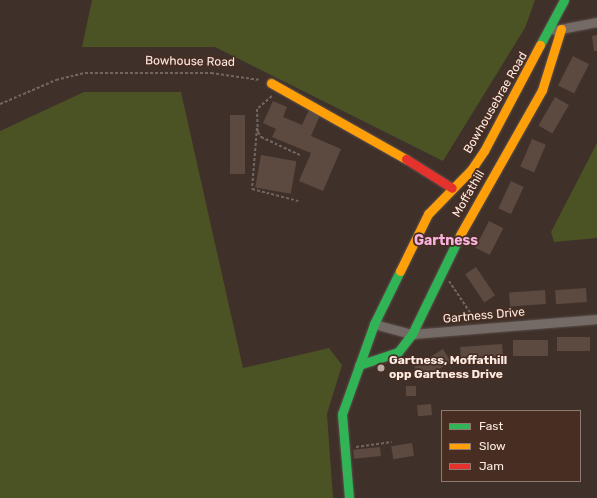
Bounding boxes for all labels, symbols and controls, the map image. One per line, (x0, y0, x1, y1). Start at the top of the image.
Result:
street label: Bowhousebrae Road (461, 50, 531, 156)
street label: Bowhouse Road (145, 54, 235, 70)
street label: Moffathill (450, 168, 488, 220)
district label: Gartness (414, 233, 478, 249)
street label: Gartness Drive (442, 305, 526, 327)
place label: Gartness, Moffathill opp Gartness Drive (389, 354, 507, 382)
marker: Gartness, Moffathill opp Gartness Drive (376, 363, 386, 373)
legend (441, 410, 581, 482)
text: Fast (479, 419, 503, 433)
text: Slow (479, 439, 506, 453)
text: Jam (479, 459, 504, 473)

